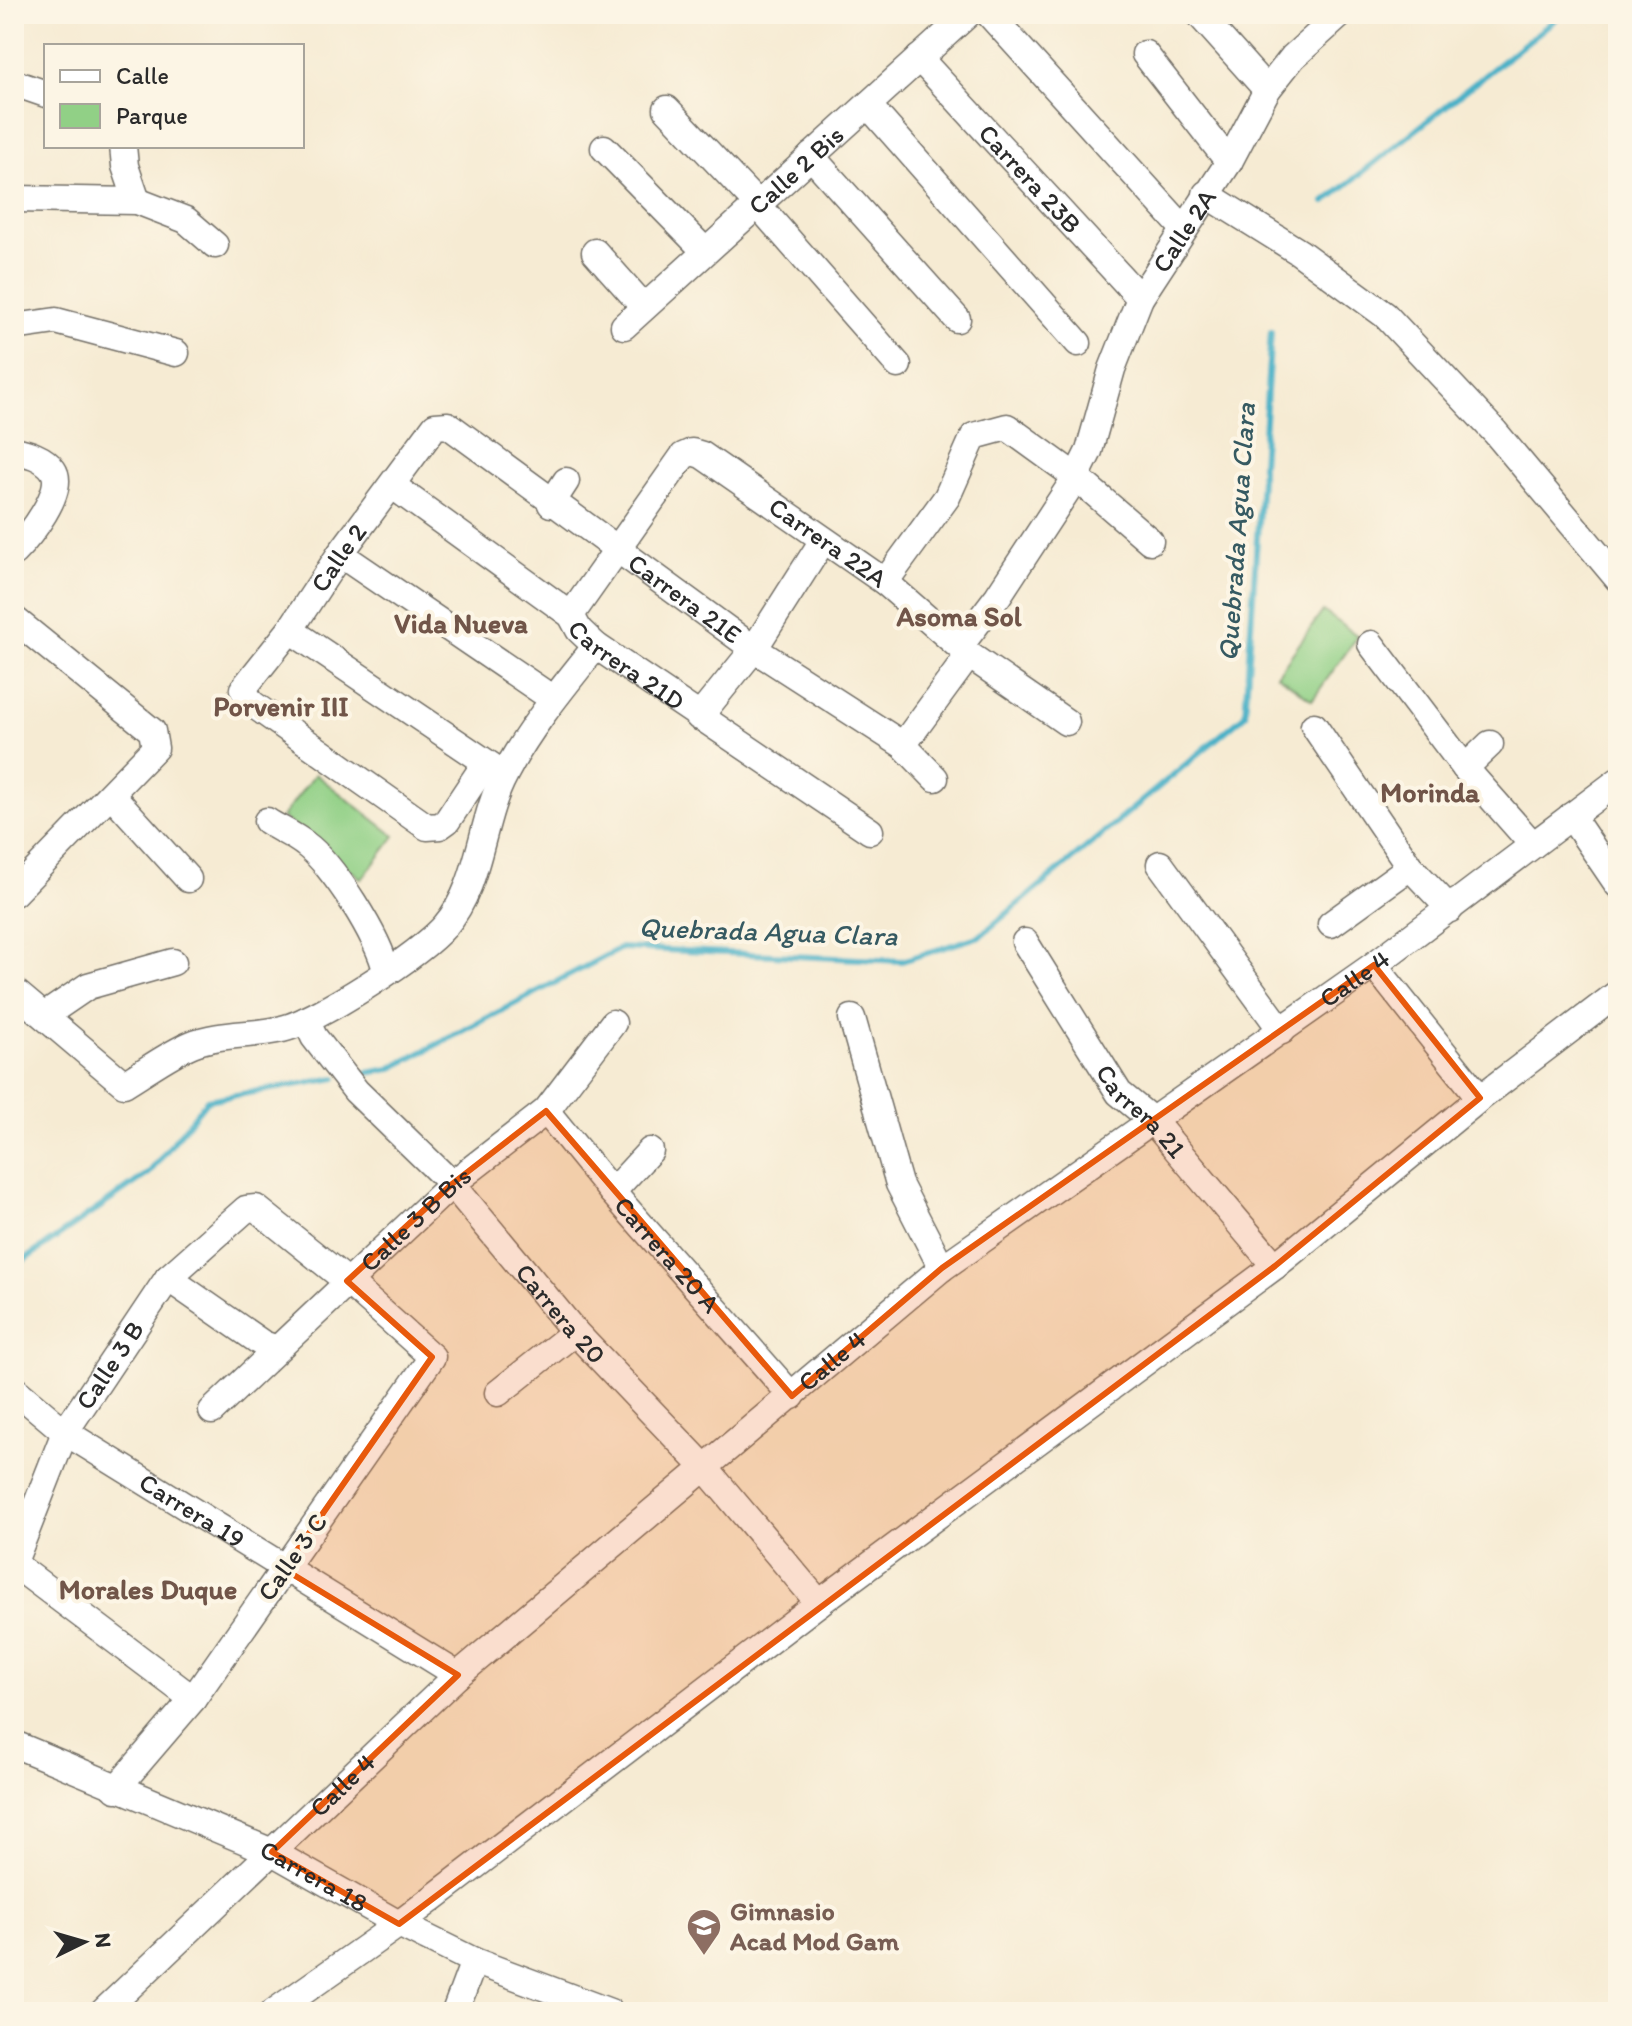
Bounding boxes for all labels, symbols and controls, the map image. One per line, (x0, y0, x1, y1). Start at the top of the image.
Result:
legend (44, 44, 304, 148)
text: Calle (116, 61, 169, 90)
text: Parque (116, 101, 188, 130)
street label: Carrera 23B (972, 117, 1088, 240)
street label: Calle 2 Bis (741, 119, 850, 222)
street label: Calle 2A (1145, 183, 1223, 279)
water label: Quebrada Agua Clara (1210, 401, 1262, 662)
street label: Carrera 22A (763, 490, 893, 595)
street label: Calle 2 (303, 517, 374, 598)
street label: Carrera 21E (622, 546, 748, 650)
district label: Asoma Sol (895, 599, 1022, 633)
district label: Vida Nueva (394, 606, 528, 640)
street label: Carrera 21D (561, 615, 691, 717)
district label: Porvenir III (213, 689, 349, 723)
district label: Morinda (1380, 775, 1480, 809)
water label: Quebrada Agua Clara (638, 909, 899, 953)
street label: Calle 4 (1313, 942, 1397, 1014)
street label: Carrera 21 (1089, 1058, 1193, 1164)
street label: Calle 3 B Bis (353, 1159, 478, 1279)
street label: Carrera 20 A (607, 1190, 727, 1320)
street label: Carrera 20 (509, 1257, 613, 1370)
street label: Calle 3 B (69, 1315, 151, 1416)
street label: Calle 4 (791, 1323, 873, 1398)
street label: Carrera 19 (133, 1466, 251, 1555)
street label: Calle 3 C (250, 1507, 334, 1607)
district label: Morales Duque (59, 1572, 237, 1606)
street label: Calle 4 (303, 1746, 382, 1824)
street label: Carrera 18 (256, 1833, 374, 1919)
place label: Gimnasio Acad Mod Gam (729, 1895, 899, 1957)
north arrow (44, 1902, 124, 1982)
school or university icon: Gimnasio Acad Mod Gam (685, 1907, 723, 1957)
text: N (89, 1932, 118, 1949)

